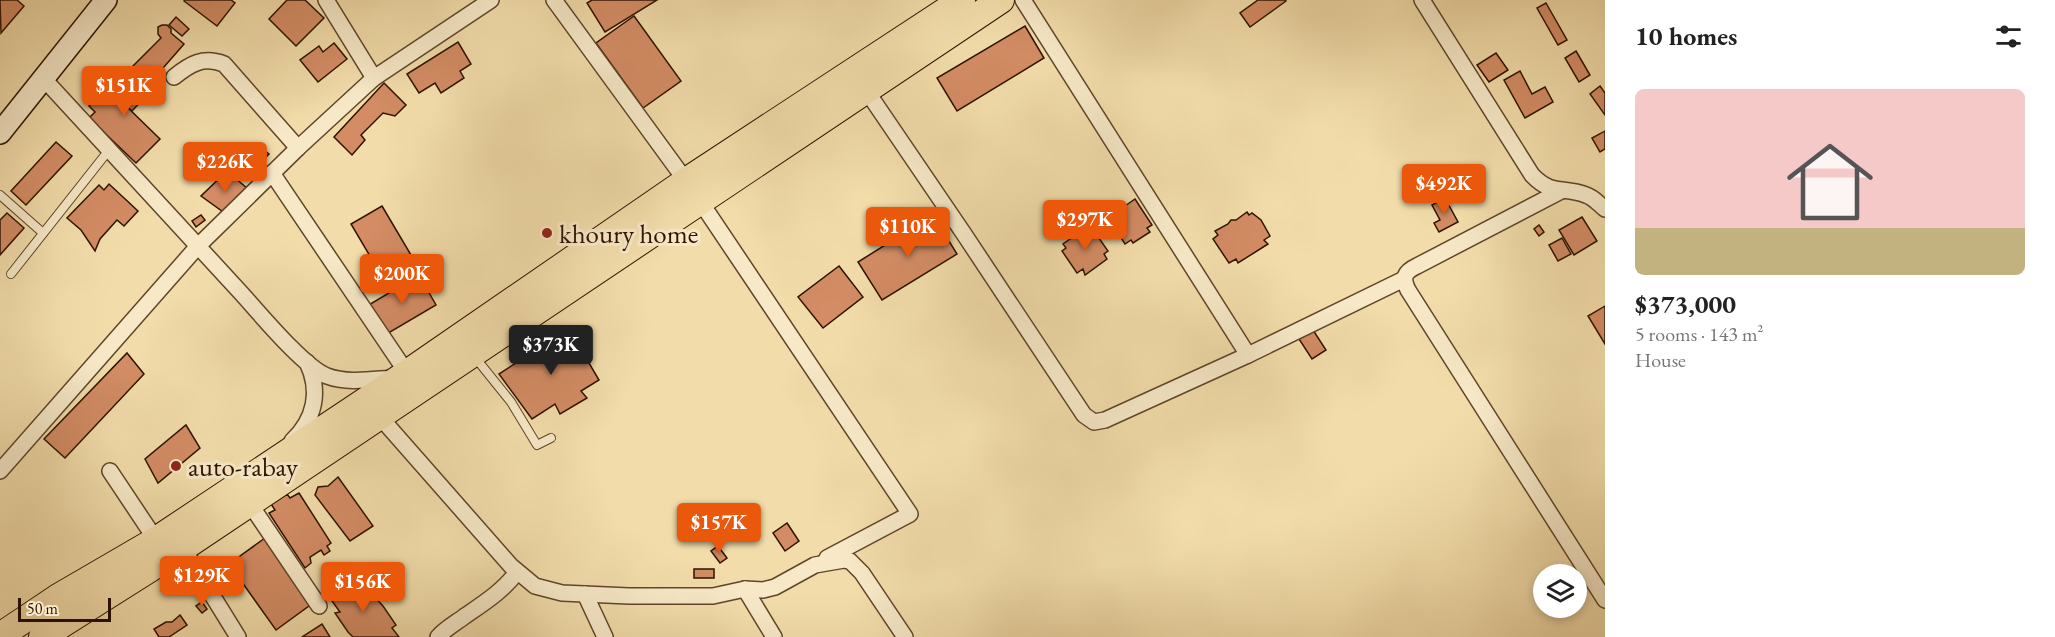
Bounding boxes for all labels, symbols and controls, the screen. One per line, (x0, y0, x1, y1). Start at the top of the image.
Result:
text: 10 homes (1635, 19, 1737, 53)
icon: filters (1992, 20, 2025, 53)
pin: $151K (82, 66, 166, 117)
text: $151K (96, 72, 152, 98)
icon: home (1776, 128, 1884, 236)
pin: $226K (183, 142, 267, 193)
text: $226K (197, 148, 253, 174)
pin: $492K (1402, 164, 1486, 215)
text: $492K (1416, 170, 1472, 196)
pin: $297K (1043, 200, 1127, 251)
text: $297K (1057, 206, 1113, 232)
pin: $110K (866, 207, 950, 258)
text: $110K (880, 213, 936, 239)
place label: khoury home (559, 216, 698, 251)
marker: khoury home (540, 226, 554, 240)
pin: $200K (360, 254, 444, 305)
text: $200K (374, 260, 430, 286)
text: $373,000 (1635, 287, 1736, 321)
text: 5 rooms · 143 m² (1635, 321, 1763, 347)
pin: $373K (509, 325, 593, 376)
text: $373K (523, 331, 579, 357)
text: House (1635, 347, 1686, 373)
place label: auto-rabay (188, 449, 298, 484)
marker: auto-rabay (169, 459, 183, 473)
pin: $157K (677, 503, 761, 554)
text: $157K (691, 509, 747, 535)
pin: $129K (160, 556, 244, 607)
text: $129K (174, 562, 230, 588)
pin: $156K (321, 562, 405, 613)
map controls (1533, 564, 1587, 618)
button: layers (1533, 564, 1587, 618)
text: $156K (335, 568, 391, 594)
scale bar (18, 595, 111, 622)
text: 50 m (27, 598, 58, 619)

